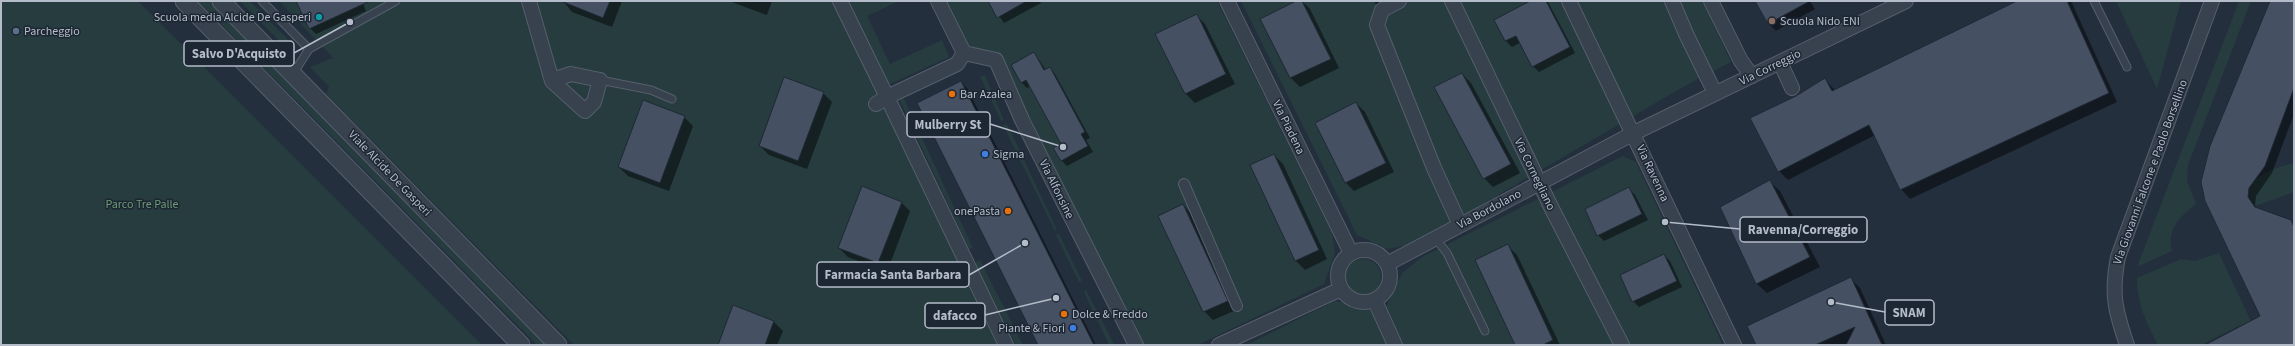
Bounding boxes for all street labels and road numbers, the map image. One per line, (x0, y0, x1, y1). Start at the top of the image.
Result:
street label: Via Correggio (1737, 45, 1804, 90)
street label: Via Giovanni Falcone e Paolo Borsellino (2109, 77, 2192, 267)
street label: Via Piadena (1268, 97, 1309, 157)
street label: Viale Alcide De Gasperi (344, 127, 435, 220)
street label: Via Cornegliano (1510, 135, 1559, 213)
street label: Via Ravenna (1632, 142, 1673, 204)
street label: Via Alfonsine (1035, 157, 1078, 222)
street label: Via Bordolano (1454, 185, 1524, 234)

